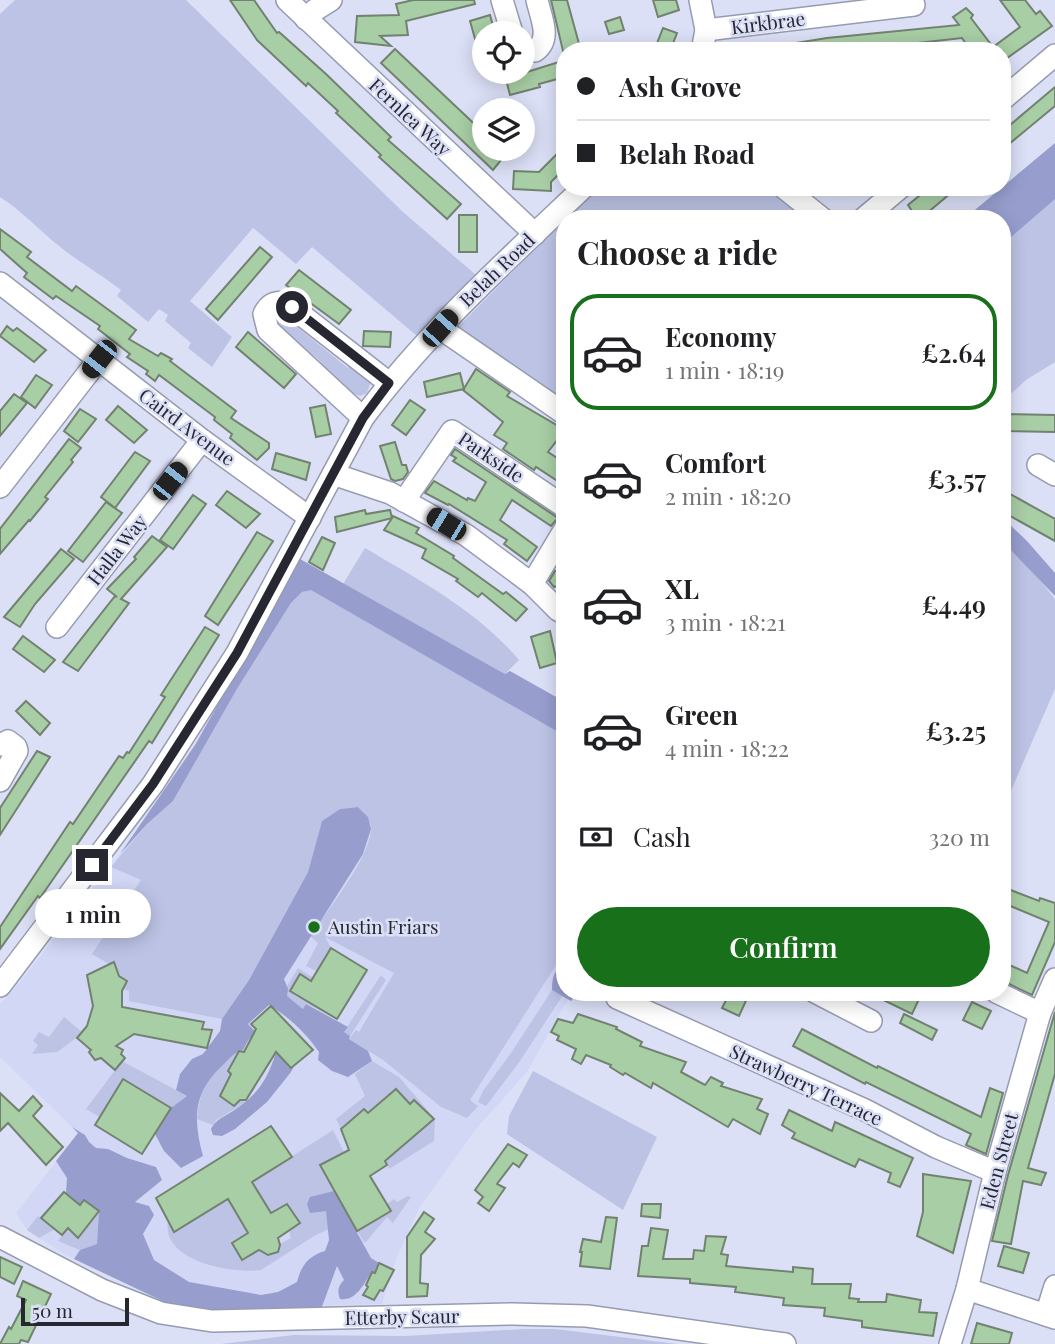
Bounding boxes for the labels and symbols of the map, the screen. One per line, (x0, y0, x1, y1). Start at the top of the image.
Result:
street label: Kirkbrae (729, 5, 806, 39)
street label: Fernlea Way (364, 72, 458, 161)
street label: Belah Road (453, 227, 540, 312)
route start (276, 291, 308, 323)
car (419, 305, 462, 351)
car (78, 336, 121, 382)
street label: Caird Avenue (134, 382, 241, 471)
street label: Parkside (454, 425, 529, 488)
car (149, 458, 192, 504)
car (423, 504, 470, 544)
street label: Halla Way (80, 508, 152, 590)
route end (76, 849, 108, 881)
callout: 1 min (34, 890, 150, 938)
place label: Austin Friars (327, 913, 439, 939)
marker: Austin Friars (306, 919, 322, 935)
street label: Strawberry Terrace (726, 1037, 887, 1131)
street label: Eden Street (973, 1109, 1024, 1212)
scale bar (21, 1295, 130, 1327)
street label: Etterby Scaur (344, 1302, 460, 1330)

